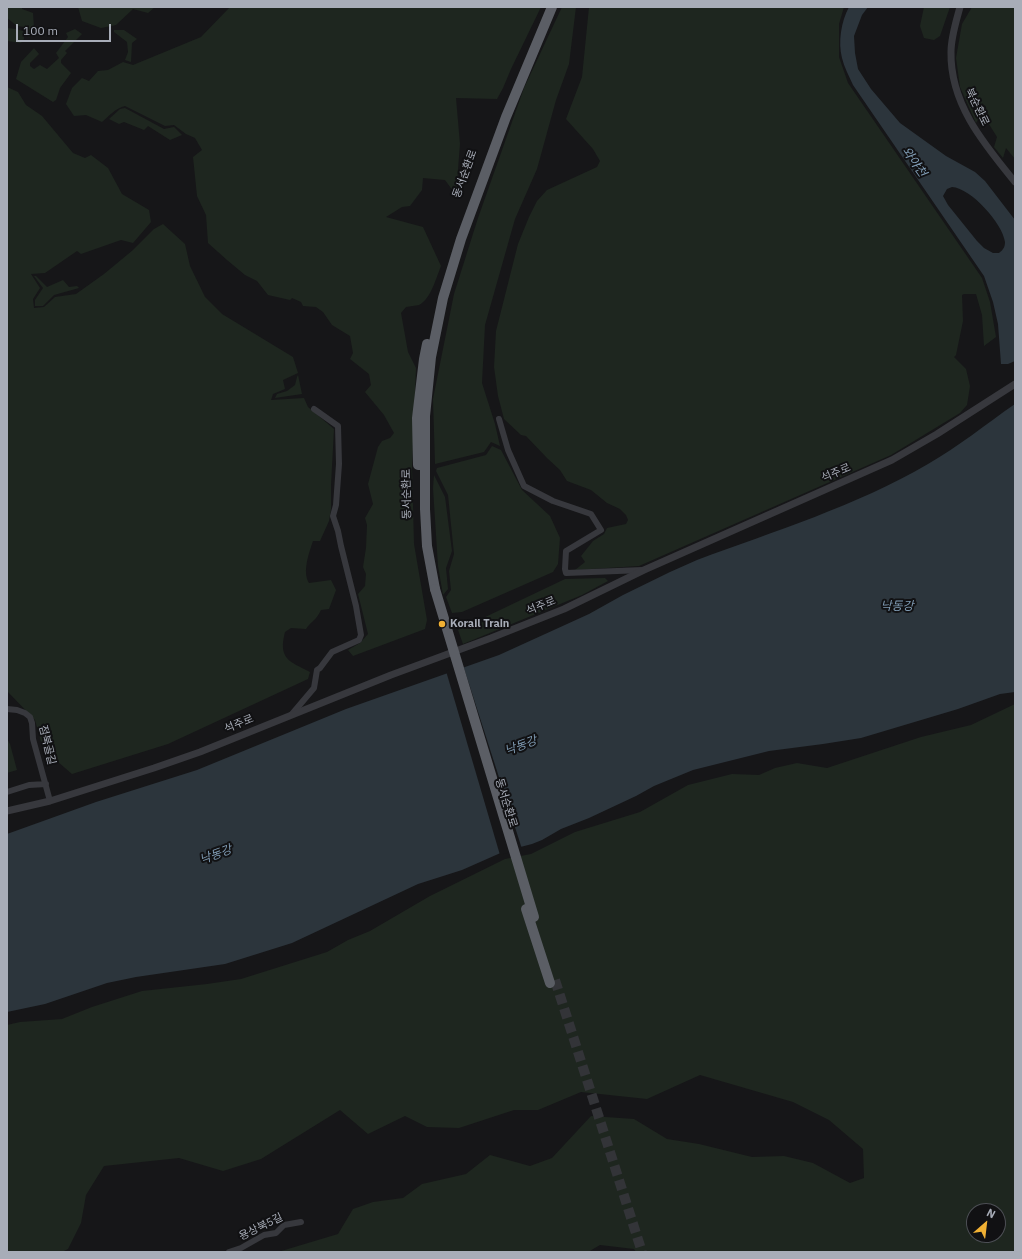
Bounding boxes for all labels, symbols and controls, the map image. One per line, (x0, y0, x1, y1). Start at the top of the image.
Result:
scale bar (18, 16, 113, 42)
text: 100 m (23, 23, 58, 38)
street label: 북순환로 (962, 86, 992, 128)
water label: 와야천 (899, 144, 929, 180)
street label: 동서순환로 (450, 148, 480, 200)
street label: 석주로 (819, 461, 853, 485)
street label: 동서순환로 (400, 469, 414, 519)
street label: 석주로 (524, 594, 558, 618)
water label: 낙동강 (880, 600, 914, 614)
place label: Korail Train (450, 617, 509, 631)
marker: Korail Train (437, 619, 447, 629)
street label: 석주로 (222, 712, 256, 736)
street label: 점북골길 (36, 724, 58, 766)
water label: 낙동강 (503, 734, 539, 758)
street label: 동서순환로 (492, 777, 520, 829)
water label: 낙동강 (198, 843, 234, 867)
north arrow (966, 1203, 1006, 1243)
text: N (984, 1205, 998, 1221)
street label: 용상북5길 (237, 1211, 285, 1243)

